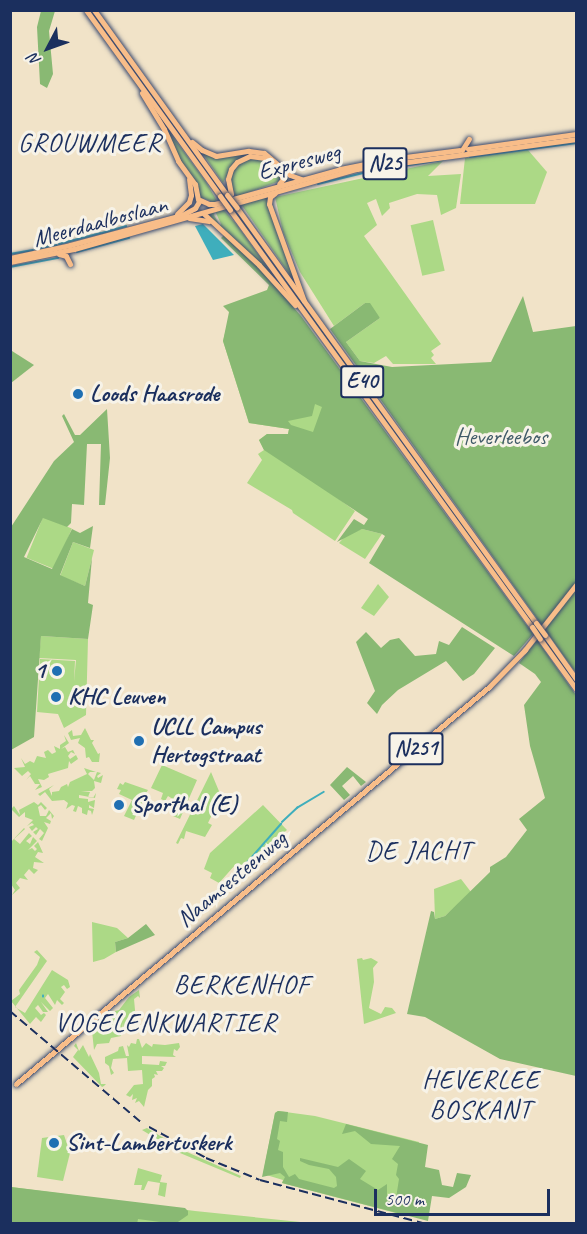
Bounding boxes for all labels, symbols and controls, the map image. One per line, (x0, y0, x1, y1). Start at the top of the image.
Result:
north arrow (18, 18, 78, 78)
text: N (24, 50, 45, 70)
district label: GROUWMEER (20, 127, 160, 159)
street label: Expresweg (255, 137, 343, 187)
road number: N25 (361, 145, 409, 183)
street label: Meerdaalboslaan (30, 190, 170, 254)
road number: E40 (340, 363, 385, 401)
place label: Loods Haasrode (90, 380, 219, 408)
marker: Loods Haasrode (71, 387, 85, 401)
park label: Heverleebos (455, 423, 547, 451)
place label: 1 (34, 657, 45, 685)
marker: 1 (50, 664, 64, 678)
place label: KHC Leuven (68, 683, 166, 711)
marker: KHC Leuven (49, 690, 63, 704)
place label: UCLL Campus Hertogstraat (151, 713, 261, 769)
road number: N251 (388, 730, 444, 768)
marker: UCLL Campus Hertogstraat (132, 734, 146, 748)
place label: Sporthal (E) (131, 791, 237, 819)
marker: Sporthal (E) (112, 798, 126, 812)
street label: Naamsesteenweg (171, 825, 293, 933)
district label: DE JACHT (366, 835, 472, 867)
district label: BERKENHOF (174, 969, 310, 1001)
district label: VOGELENKWARTIER (56, 1007, 276, 1039)
district label: HEVERLEE BOSKANT (423, 1064, 539, 1126)
place label: Sint-Lambertuskerk (66, 1129, 232, 1157)
marker: Sint-Lambertuskerk (47, 1136, 61, 1150)
scale bar (377, 1177, 552, 1215)
text: 500 m (385, 1188, 424, 1210)

